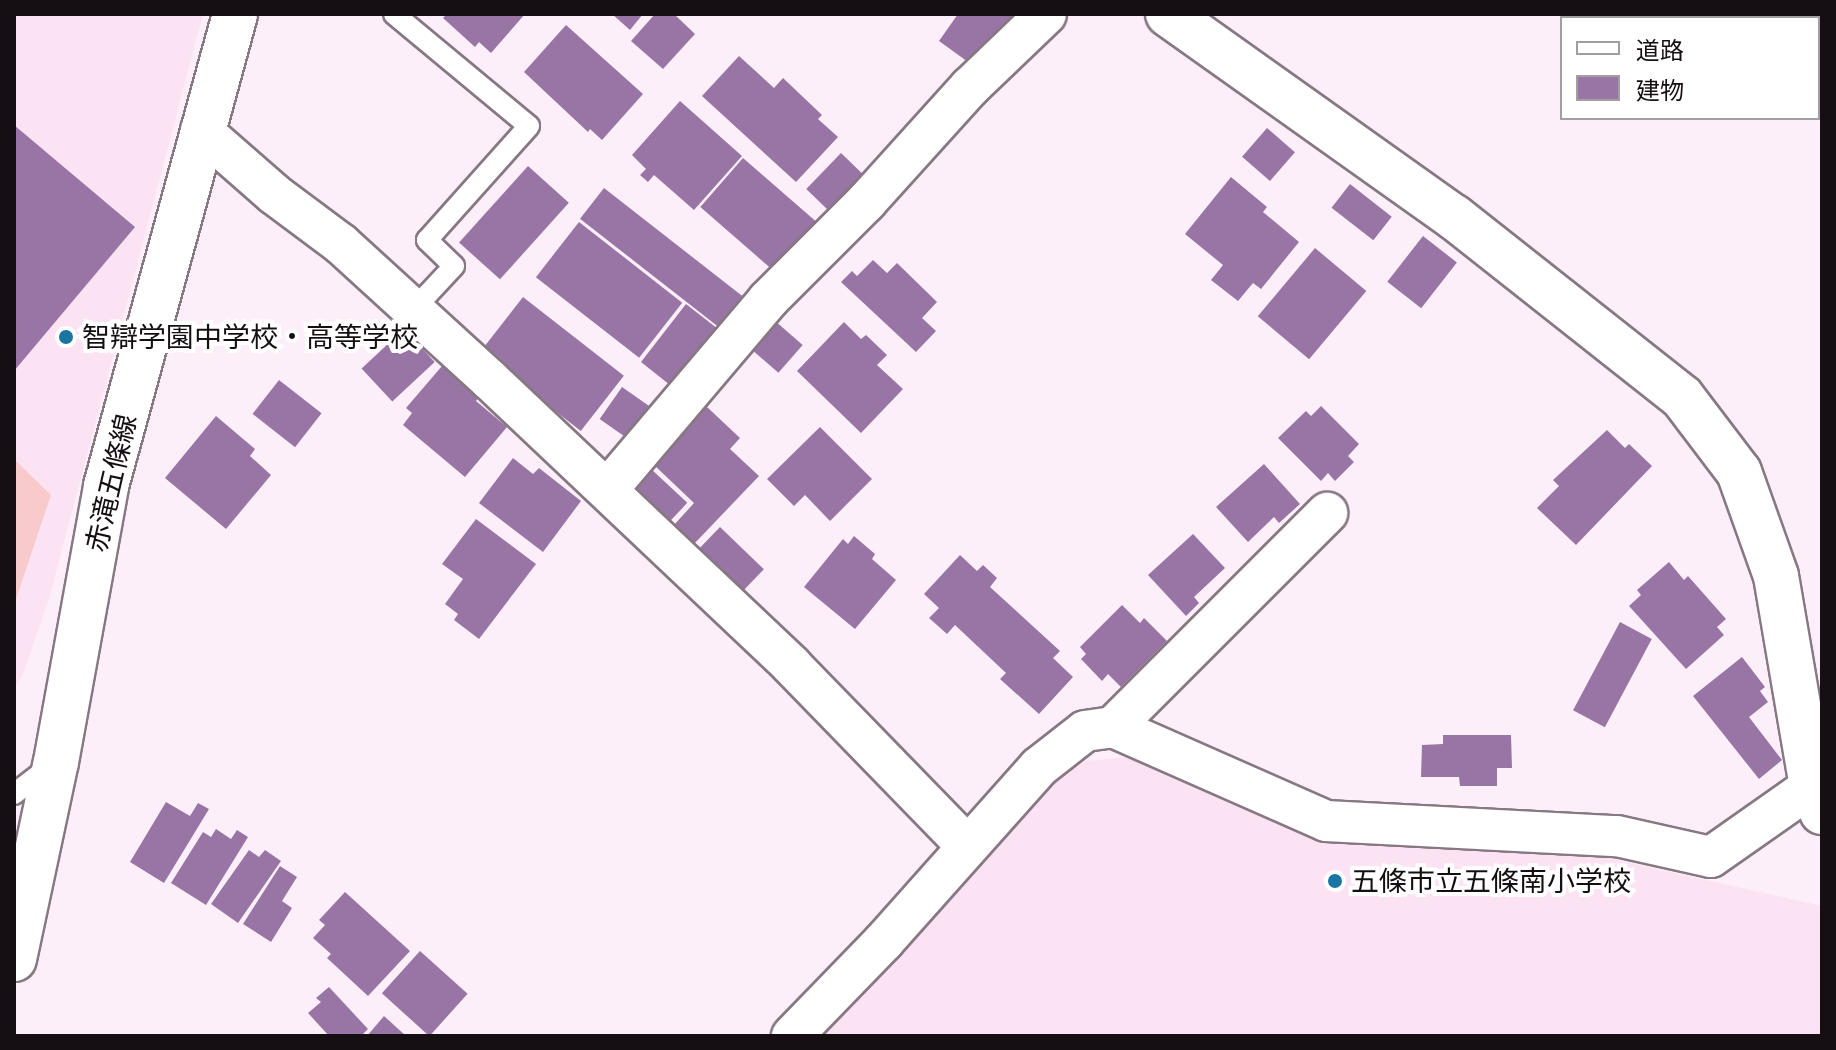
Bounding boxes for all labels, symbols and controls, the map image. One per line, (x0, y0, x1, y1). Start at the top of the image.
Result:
legend (1560, 16, 1820, 120)
text: 道路 (1636, 36, 1684, 65)
text: 建物 (1636, 76, 1684, 105)
place label: 智辯学園中学校・高等学校 (82, 320, 418, 354)
marker: 智辯学園中学校・高等学校 (57, 328, 75, 346)
street label: 赤滝五條線 (79, 411, 143, 555)
place label: 五條市立五條南小学校 (1351, 864, 1631, 898)
marker: 五條市立五條南小学校 (1326, 872, 1344, 890)

